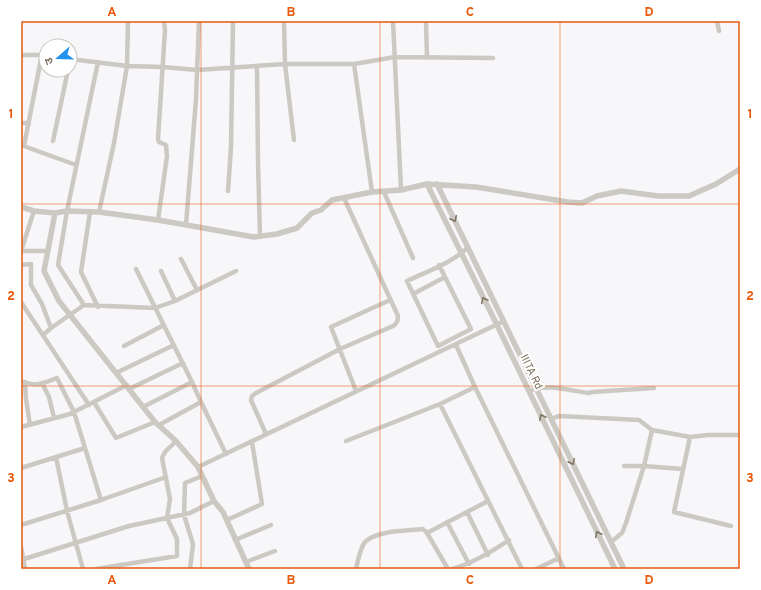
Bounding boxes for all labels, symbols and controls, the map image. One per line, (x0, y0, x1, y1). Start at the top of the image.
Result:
text: A (107, 5, 117, 21)
text: B (287, 5, 296, 21)
text: C (466, 5, 474, 21)
text: D (644, 5, 654, 21)
north arrow (38, 38, 78, 78)
text: उ (42, 55, 57, 66)
text: 1 (8, 107, 14, 123)
text: 1 (747, 107, 753, 123)
one-way arrow (449, 215, 457, 222)
text: 2 (7, 289, 15, 305)
text: 2 (746, 289, 754, 305)
one-way arrow (481, 297, 489, 304)
street label: IIITA Rd (517, 352, 545, 392)
one-way arrow (539, 413, 546, 421)
one-way arrow (567, 458, 575, 465)
text: 3 (7, 471, 15, 487)
text: 3 (746, 471, 754, 487)
one-way arrow (595, 531, 603, 538)
text: A (107, 573, 117, 589)
text: B (287, 573, 296, 589)
text: C (466, 573, 474, 589)
text: D (644, 573, 654, 589)

